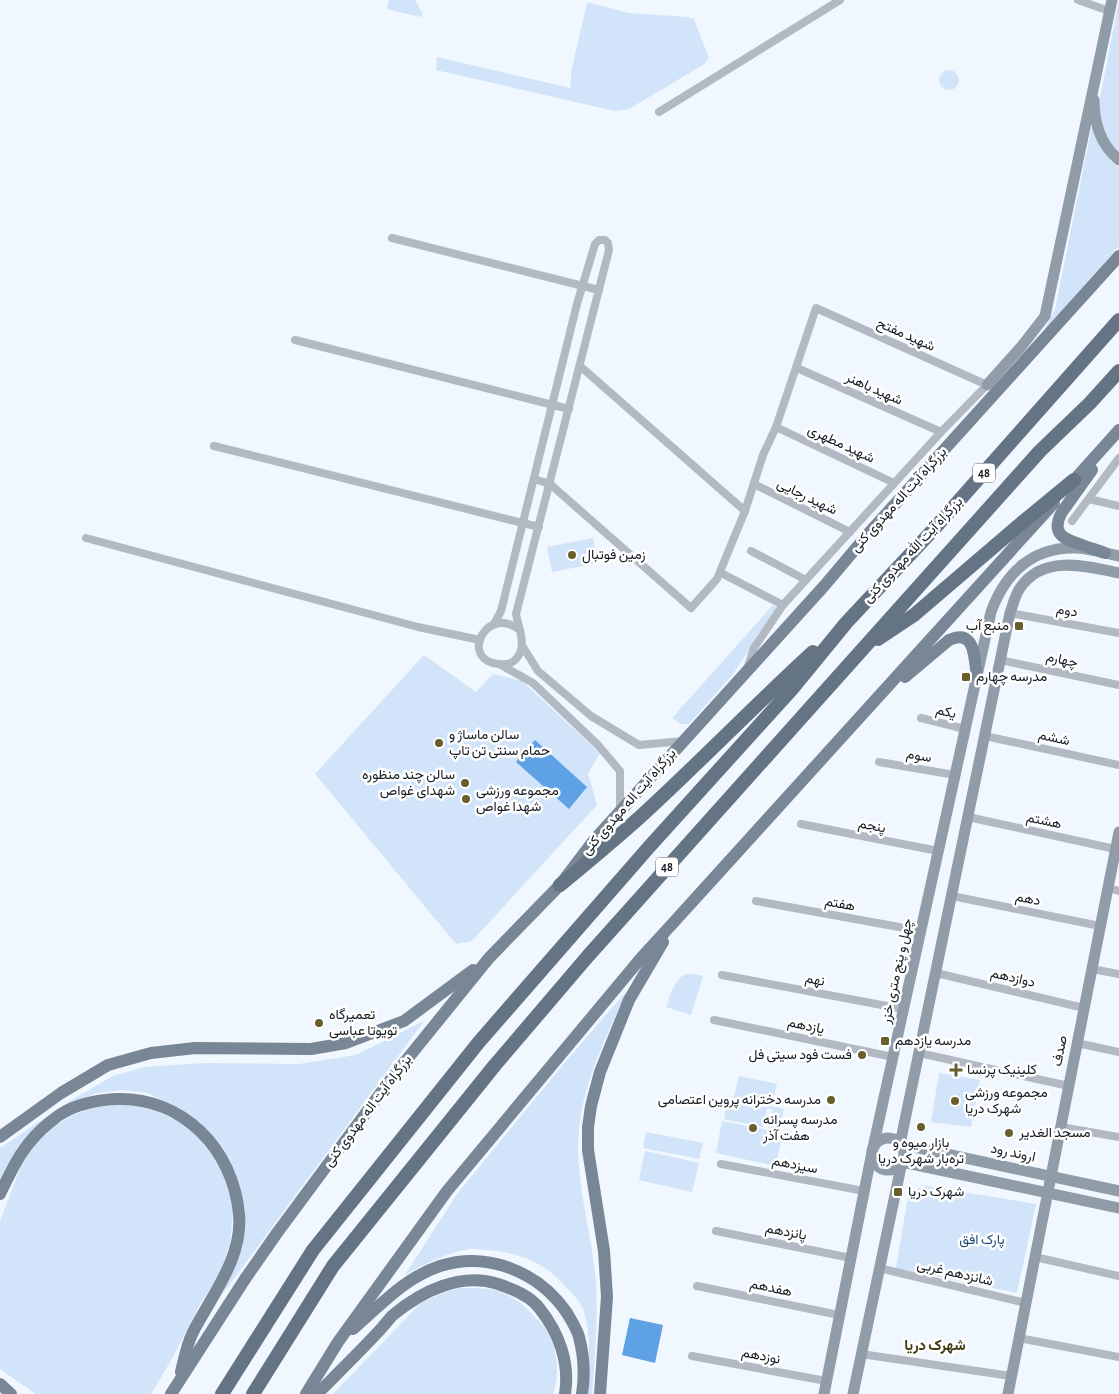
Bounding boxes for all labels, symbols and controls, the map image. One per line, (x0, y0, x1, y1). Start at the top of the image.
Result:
street label: شهید مفتح (874, 316, 937, 357)
street label: شهید باهنر (842, 370, 904, 409)
street label: شهید مطهری (805, 422, 877, 466)
street label: بزرگراه آیت اله مهدوی کنی (848, 444, 950, 556)
road number: 48 (973, 463, 995, 482)
street label: شهید رجایی (774, 476, 839, 518)
street label: بزرگراه آیت الله مهدوی کنی (859, 493, 966, 606)
place label: زمین فوتبال (582, 548, 646, 564)
marker: زمین فوتبال (566, 549, 578, 561)
street label: دوم (1055, 602, 1079, 621)
place label: منبع آب (966, 618, 1009, 636)
marker: منبع آب (1013, 620, 1025, 632)
street label: چهارم (1044, 650, 1079, 672)
place label: مدرسه چهارم (976, 670, 1047, 686)
marker: مدرسه چهارم (960, 671, 972, 683)
street label: یکم (934, 703, 958, 722)
place label: سالن ماساژ و حمام سنتی تن تاپ (449, 728, 550, 760)
street label: ششم (1037, 728, 1071, 749)
marker: سالن ماساژ و حمام سنتی تن تاپ (433, 737, 445, 749)
street label: بزرگراه آیت اله مهدوی کنی (578, 746, 680, 858)
street label: سوم (905, 747, 933, 766)
place label: سالن چند منظوره شهدای غواص (362, 768, 455, 799)
marker: سالن چند منظوره شهدای غواص (459, 777, 471, 789)
place label: مجموعه ورزشی شهدا غواص (476, 784, 559, 815)
marker: مجموعه ورزشی شهدا غواص (460, 793, 472, 805)
street label: هشتم (1025, 810, 1063, 833)
street label: پنجم (857, 817, 887, 837)
road number: 48 (656, 858, 678, 876)
street label: دهم (1014, 890, 1042, 909)
street label: هفتم (824, 894, 857, 915)
street label: چهل و پنج متری خزر (879, 917, 918, 1026)
street label: دوازدهم (989, 966, 1037, 991)
street label: نهم (804, 971, 826, 990)
place label: تعمیرگاه تویوتا عباسی (329, 1007, 397, 1039)
street label: یازدهم (786, 1015, 826, 1038)
marker: تعمیرگاه تویوتا عباسی (313, 1017, 325, 1029)
place label: مدرسه یازدهم (895, 1034, 971, 1049)
street label: صدف (1050, 1034, 1070, 1068)
marker: مدرسه یازدهم (879, 1035, 891, 1047)
place label: فست فود سیتی فل (749, 1048, 852, 1063)
marker: فست فود سیتی فل (856, 1049, 868, 1061)
street label: بزرگراه آیت اله مهدوی کنی (321, 1052, 415, 1170)
marker: کلینیک پرنسا (949, 1063, 963, 1077)
place label: کلینیک پرنسا (967, 1063, 1037, 1079)
place label: مجموعه ورزشی شهرک دریا (965, 1086, 1048, 1117)
place label: مدرسه دخترانه پروین اعتصامی (658, 1093, 821, 1109)
marker: مدرسه دخترانه پروین اعتصامی (825, 1094, 837, 1106)
marker: مجموعه ورزشی شهرک دریا (949, 1095, 961, 1107)
place label: مدرسه پسرانه هفت آذر (762, 1113, 837, 1144)
marker: بازار میوه و تره‌بار شهرک دریا (915, 1121, 927, 1133)
marker: مدرسه پسرانه هفت آذر (747, 1122, 759, 1134)
place label: مسجد الغدیر (1018, 1126, 1091, 1141)
marker: مسجد الغدیر (1003, 1127, 1015, 1139)
place label: بازار میوه و تره‌بار شهرک دریا (878, 1136, 964, 1167)
street label: اروند رود (989, 1141, 1037, 1166)
street label: سیزدهم (771, 1154, 819, 1177)
place label: شهرک دریا (908, 1185, 964, 1200)
marker: شهرک دریا (892, 1186, 904, 1198)
street label: پانزدهم (764, 1221, 808, 1245)
park label: پارک افق (959, 1233, 1005, 1249)
street label: شانزدهم غربی (915, 1257, 994, 1290)
street label: هفدهم (748, 1277, 794, 1300)
district label: شهرک دریا (904, 1338, 966, 1354)
street label: نوزدهم (740, 1345, 782, 1368)

